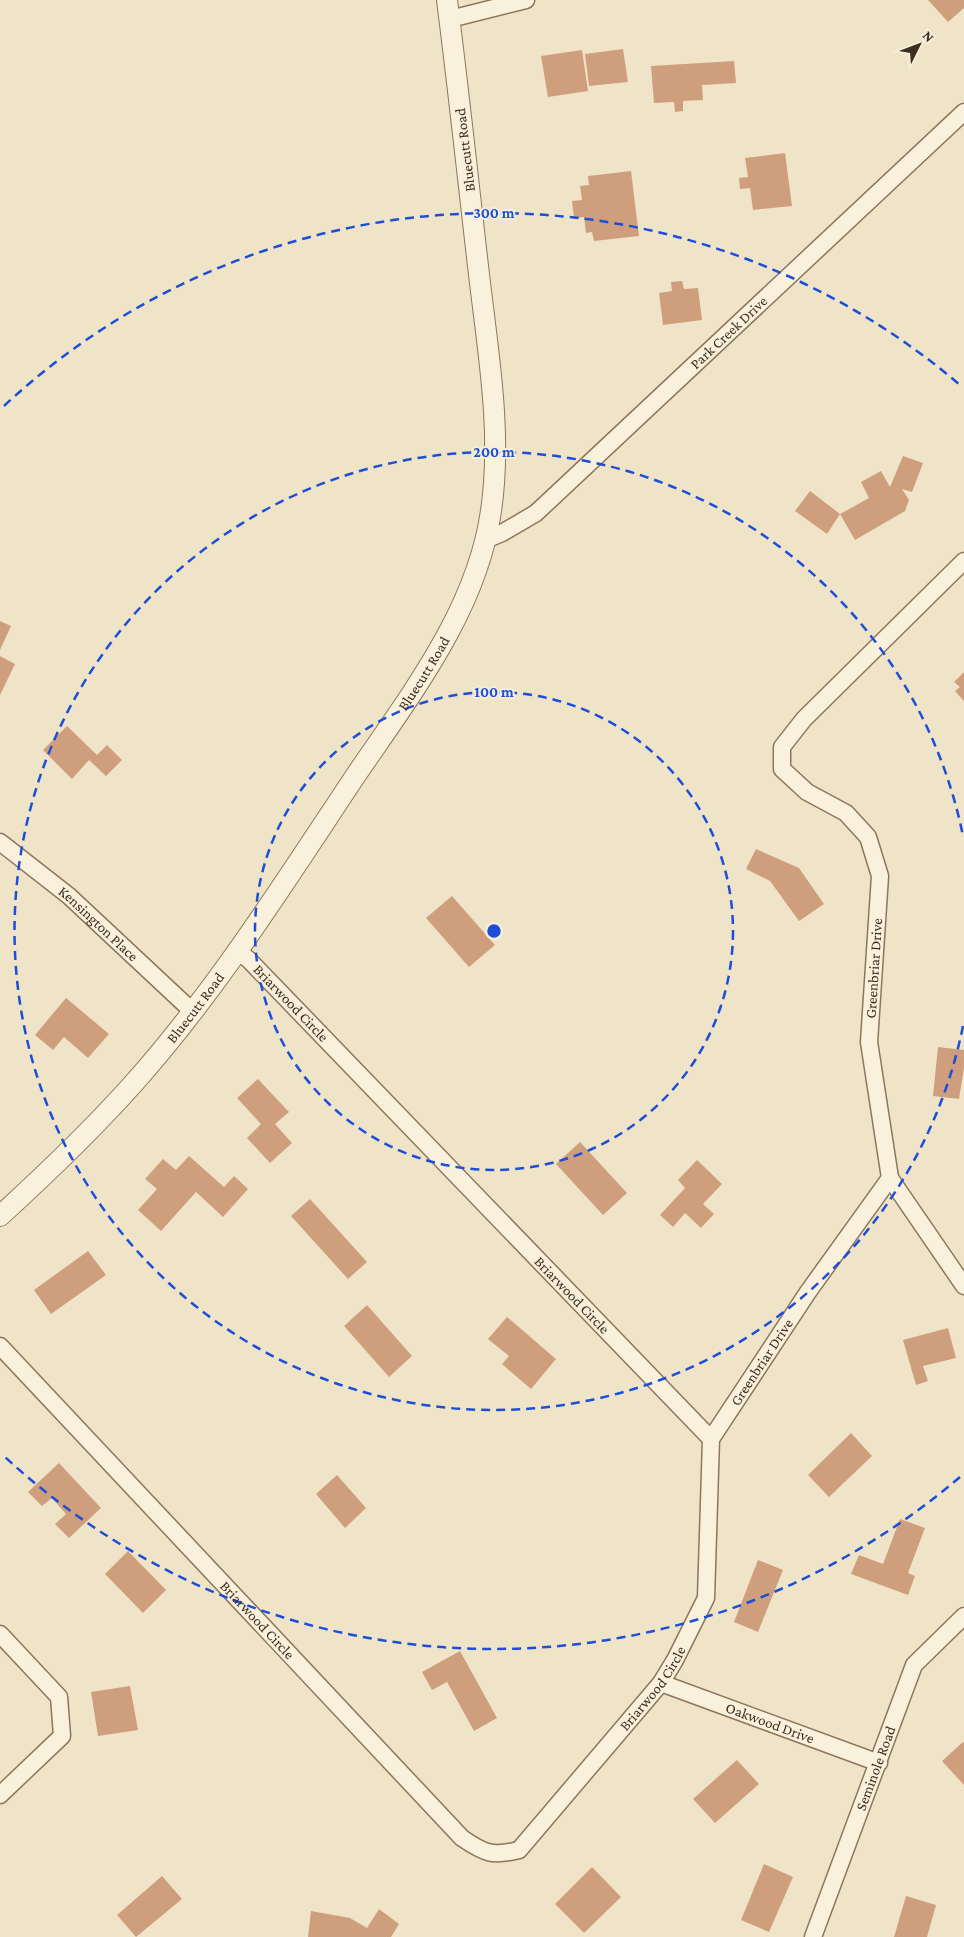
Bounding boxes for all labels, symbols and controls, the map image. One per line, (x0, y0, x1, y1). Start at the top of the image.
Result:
north arrow (894, 20, 944, 70)
text: N (920, 27, 938, 46)
street label: Bluecutt Road (452, 107, 478, 193)
text: 300 m (473, 205, 515, 221)
street label: Park Creek Drive (687, 292, 771, 372)
text: 200 m (473, 444, 515, 460)
street label: Bluecutt Road (395, 634, 453, 713)
text: 100 m (474, 684, 514, 700)
street label: Kensington Place (55, 883, 142, 965)
street label: Greenbriar Drive (863, 917, 885, 1019)
centre of rings (485, 922, 503, 940)
street label: Briarwood Circle (250, 961, 332, 1045)
street label: Bluecutt Road (163, 969, 227, 1046)
street label: Briarwood Circle (531, 1253, 613, 1337)
street label: Greenbriar Drive (727, 1316, 796, 1409)
street label: Briarwood Circle (217, 1578, 298, 1663)
street label: Briarwood Circle (616, 1643, 689, 1734)
street label: Oakwood Drive (723, 1699, 817, 1747)
street label: Seminole Road (853, 1724, 899, 1813)

